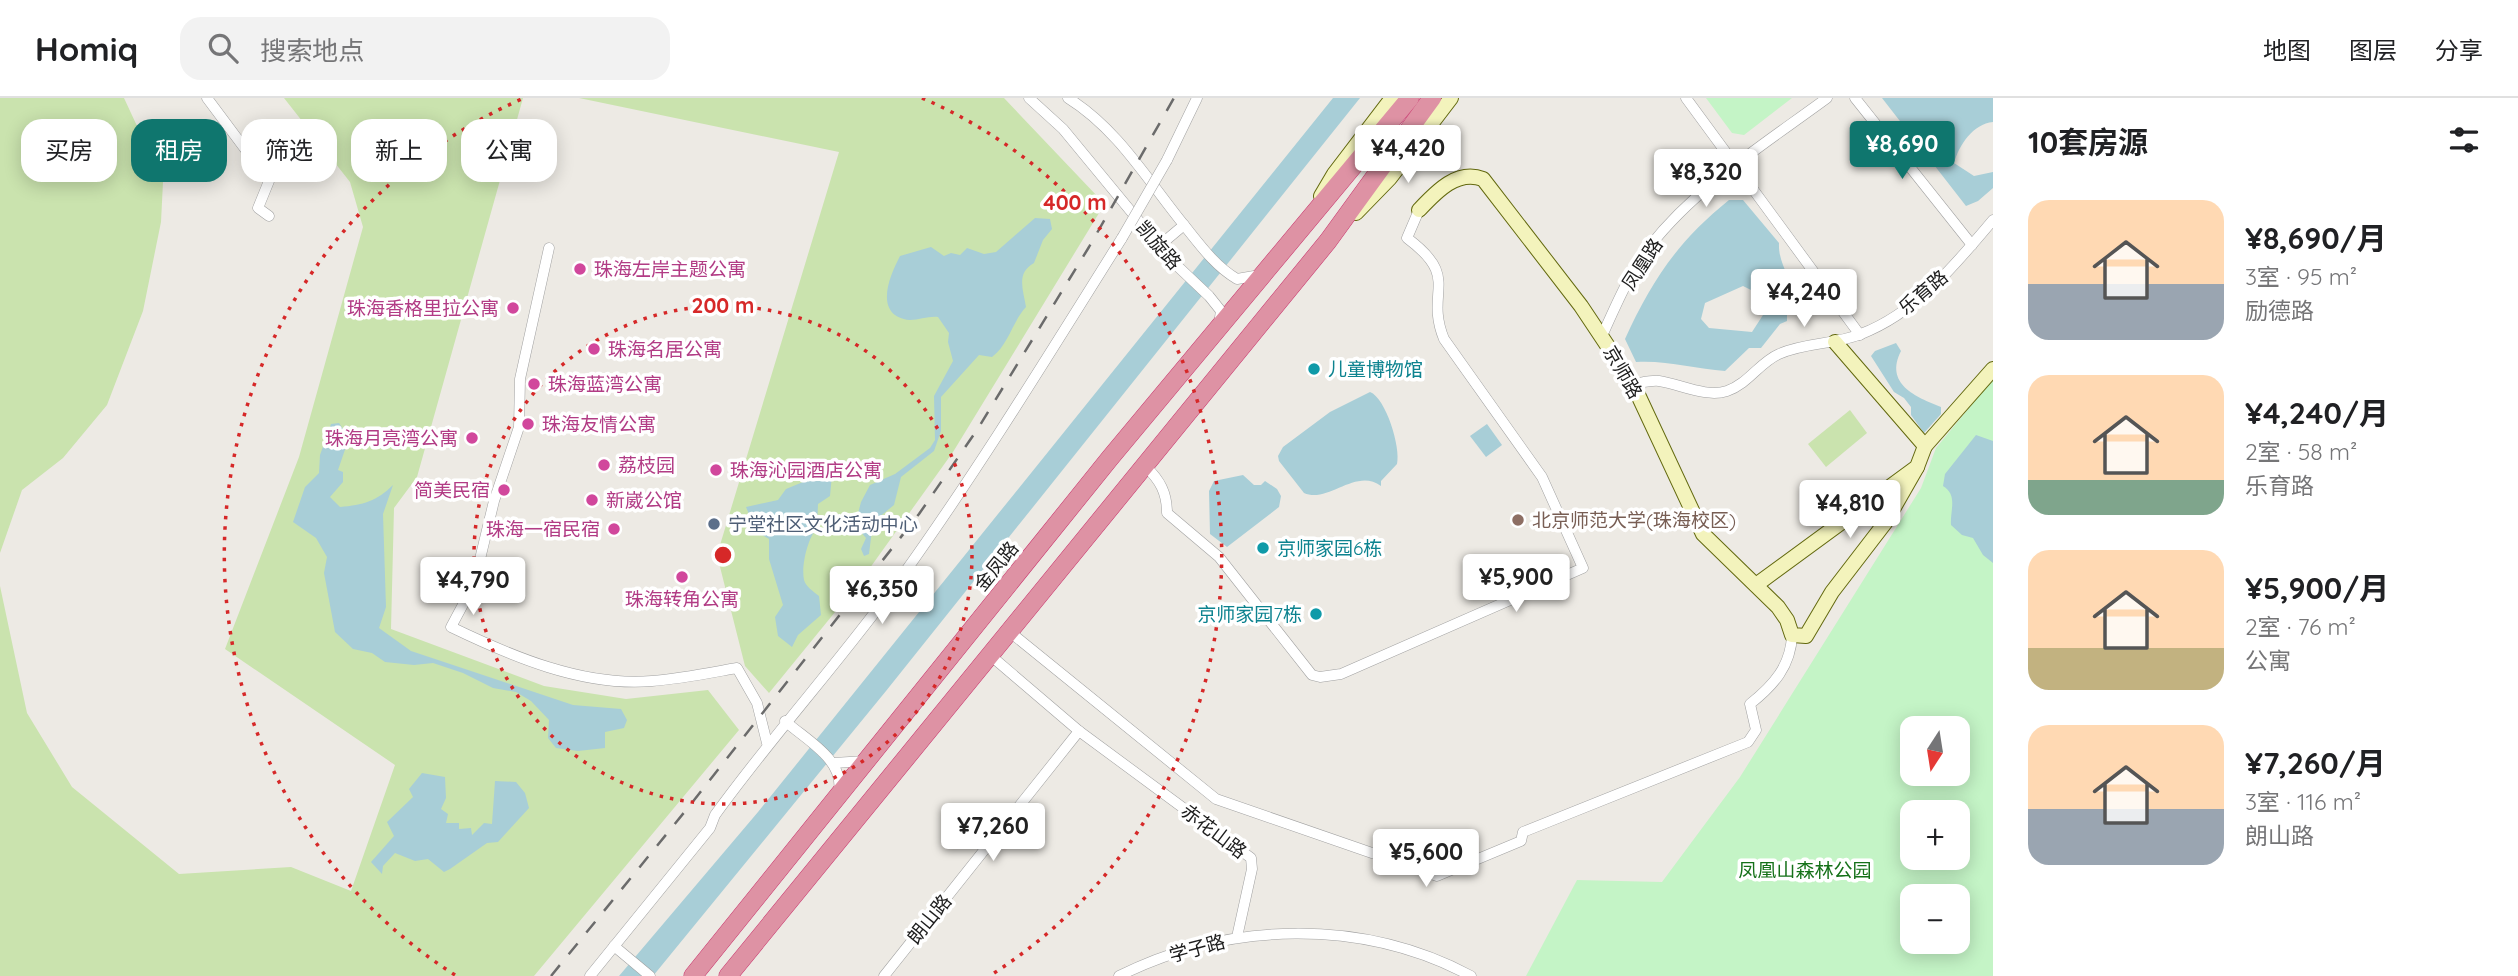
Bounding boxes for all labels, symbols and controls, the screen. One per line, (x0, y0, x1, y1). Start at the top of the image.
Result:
search box (180, 17, 670, 80)
text: Homiq (35, 28, 138, 69)
icon: search (204, 29, 242, 67)
text: 搜索地点 (260, 34, 364, 67)
text: 地图 (2263, 35, 2311, 65)
text: 图层 (2349, 35, 2397, 65)
text: 分享 (2435, 35, 2483, 65)
chip: 买房 (21, 119, 117, 182)
chip: 租房 (131, 119, 227, 182)
chip: 筛选 (241, 119, 337, 182)
chip: 新上 (351, 119, 447, 182)
chip: 公寓 (461, 119, 557, 182)
icon: filters (2445, 121, 2483, 159)
pin: ¥8,690 (1845, 122, 1959, 181)
text: 10套房源 (2028, 123, 2148, 161)
pin: ¥4,420 (1351, 126, 1465, 185)
text: ¥8,690 (1866, 129, 1938, 158)
text: ¥4,420 (1371, 133, 1445, 162)
pin: ¥8,320 (1649, 150, 1763, 209)
text: ¥8,320 (1670, 157, 1742, 186)
text: 400 m (1043, 189, 1107, 215)
street label: 凯旋路 (1131, 216, 1187, 274)
text: ¥8,690/月 (2245, 219, 2387, 257)
icon: home (2084, 228, 2168, 312)
street label: 凤凰路 (1616, 234, 1668, 294)
place label: 珠海左岸主题公寓 (594, 257, 746, 281)
marker: 珠海左岸主题公寓 (572, 261, 588, 277)
text: 3室 · 95 m² (2245, 262, 2357, 291)
street label: 乐育路 (1893, 264, 1953, 320)
pin: ¥4,240 (1747, 270, 1861, 329)
text: ¥4,240 (1767, 277, 1841, 306)
text: 200 m (692, 292, 754, 318)
place label: 珠海香格里拉公寓 (347, 296, 499, 320)
text: 励德路 (2245, 296, 2314, 325)
marker: 珠海香格里拉公寓 (505, 300, 521, 316)
place label: 珠海名居公寓 (608, 337, 722, 361)
marker: 珠海名居公寓 (586, 341, 602, 357)
street label: 京师路 (1598, 341, 1648, 403)
place label: 儿童博物馆 (1328, 357, 1423, 381)
marker: 儿童博物馆 (1306, 361, 1322, 377)
place label: 珠海蓝湾公寓 (548, 372, 662, 396)
marker: 珠海蓝湾公寓 (526, 376, 542, 392)
text: ¥4,240/月 (2245, 394, 2389, 432)
icon: home (2084, 403, 2168, 487)
place label: 珠海友情公寓 (542, 412, 656, 436)
marker: 珠海友情公寓 (520, 416, 536, 432)
place label: 珠海月亮湾公寓 (325, 426, 458, 450)
marker: 珠海月亮湾公寓 (464, 430, 480, 446)
text: 2室 · 58 m² (2245, 437, 2357, 466)
place label: 荔枝园 (618, 453, 675, 477)
marker: 荔枝园 (596, 457, 612, 473)
place label: 珠海沁园酒店公寓 (730, 458, 882, 482)
marker: 珠海沁园酒店公寓 (708, 462, 724, 478)
text: 乐育路 (2245, 471, 2314, 500)
place label: 简美民宿 (414, 478, 490, 502)
pin: ¥4,810 (1793, 480, 1907, 540)
marker: 简美民宿 (496, 482, 512, 498)
place label: 新崴公馆 (606, 488, 682, 512)
text: ¥4,810 (1815, 488, 1885, 517)
marker: 新崴公馆 (584, 492, 600, 508)
place label: 北京师范大学(珠海校区) (1532, 508, 1736, 532)
place label: 宁堂社区文化活动中心 (728, 512, 918, 536)
marker: 北京师范大学(珠海校区) (1510, 512, 1526, 528)
marker: 宁堂社区文化活动中心 (706, 516, 722, 532)
place label: 珠海一宿民宿 (486, 517, 600, 541)
marker: 珠海一宿民宿 (606, 521, 622, 537)
street label: 金凤路 (969, 536, 1023, 596)
place label: 京师家园6栋 (1277, 536, 1382, 560)
marker: 京师家园6栋 (1255, 540, 1271, 556)
centre of rings (711, 543, 735, 567)
pin: ¥5,900 (1459, 554, 1573, 614)
pin: ¥4,790 (416, 558, 530, 617)
text: ¥5,900 (1479, 562, 1553, 591)
text: ¥4,790 (436, 565, 510, 594)
pin: ¥6,350 (825, 566, 939, 626)
marker: 珠海转角公寓 (674, 569, 690, 585)
text: ¥5,900/月 (2245, 569, 2389, 607)
text: ¥6,350 (846, 574, 918, 603)
icon: home (2084, 578, 2168, 662)
place label: 珠海转角公寓 (625, 587, 739, 611)
place label: 京师家园7栋 (1197, 602, 1302, 626)
marker: 京师家园7栋 (1308, 606, 1324, 622)
text: 2室 · 76 m² (2245, 612, 2356, 641)
text: 公寓 (2245, 646, 2291, 675)
north arrow (1900, 716, 1970, 786)
map controls (1900, 716, 1970, 954)
text: ¥7,260/月 (2245, 744, 2386, 782)
icon: home (2084, 753, 2168, 837)
text: 3室 · 116 m² (2245, 787, 2361, 816)
street label: 赤花山路 (1176, 799, 1252, 863)
button: + (1900, 800, 1970, 870)
pin: ¥7,260 (936, 804, 1050, 863)
text: ¥7,260 (957, 811, 1029, 840)
text: 朗山路 (2245, 821, 2314, 850)
pin: ¥5,600 (1369, 830, 1483, 889)
text: ¥5,600 (1389, 837, 1463, 866)
park label: 凤凰山森林公园 (1738, 858, 1872, 882)
button: − (1900, 884, 1970, 954)
street label: 朗山路 (902, 889, 956, 949)
street label: 学子路 (1166, 929, 1228, 967)

